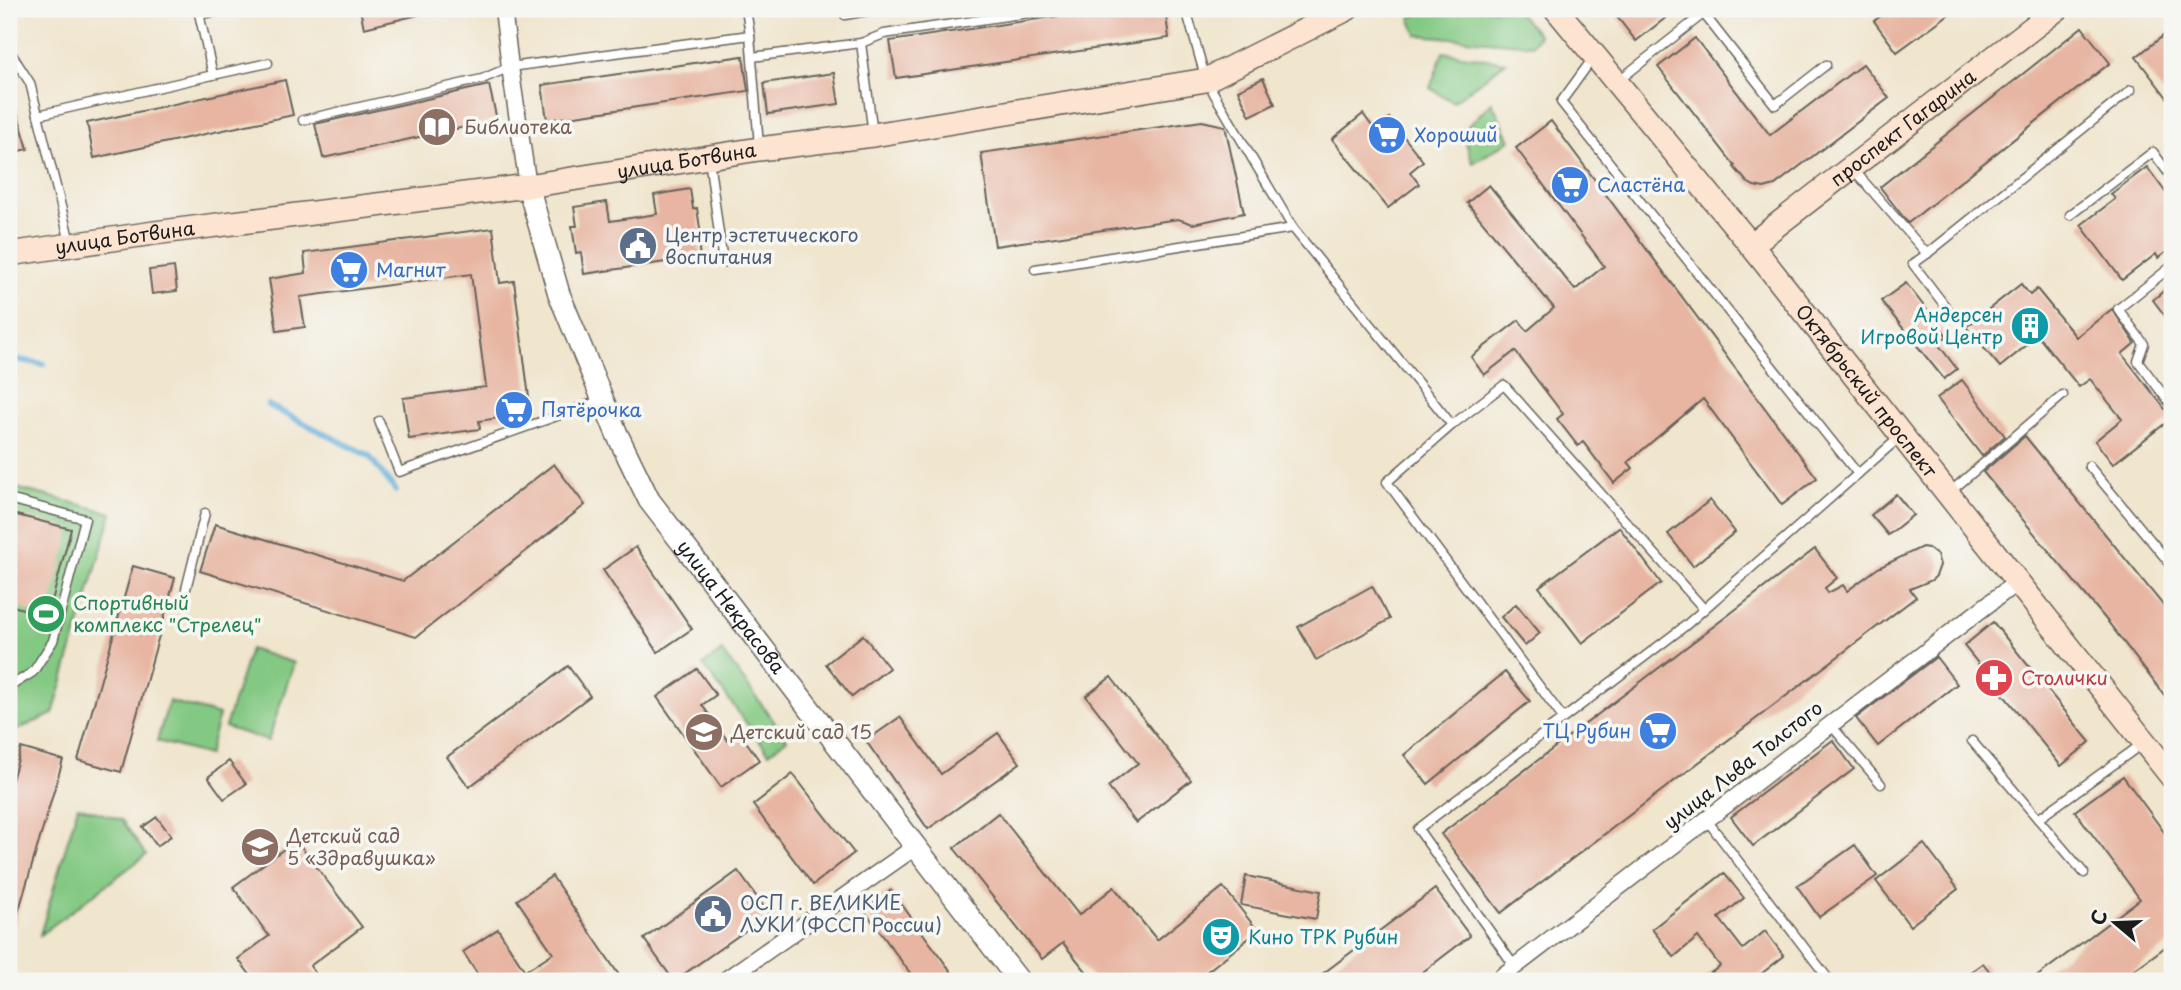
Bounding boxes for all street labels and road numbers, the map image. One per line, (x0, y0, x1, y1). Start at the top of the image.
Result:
street label: проспект Гагарина (1824, 62, 1981, 192)
street label: улица Ботвина (615, 135, 758, 185)
street label: улица Ботвина (53, 213, 196, 260)
street label: Октябрьский проспект (1790, 298, 1945, 483)
street label: улица Некрасова (671, 533, 793, 679)
street label: улица Льва Толстого (1657, 693, 1828, 835)

